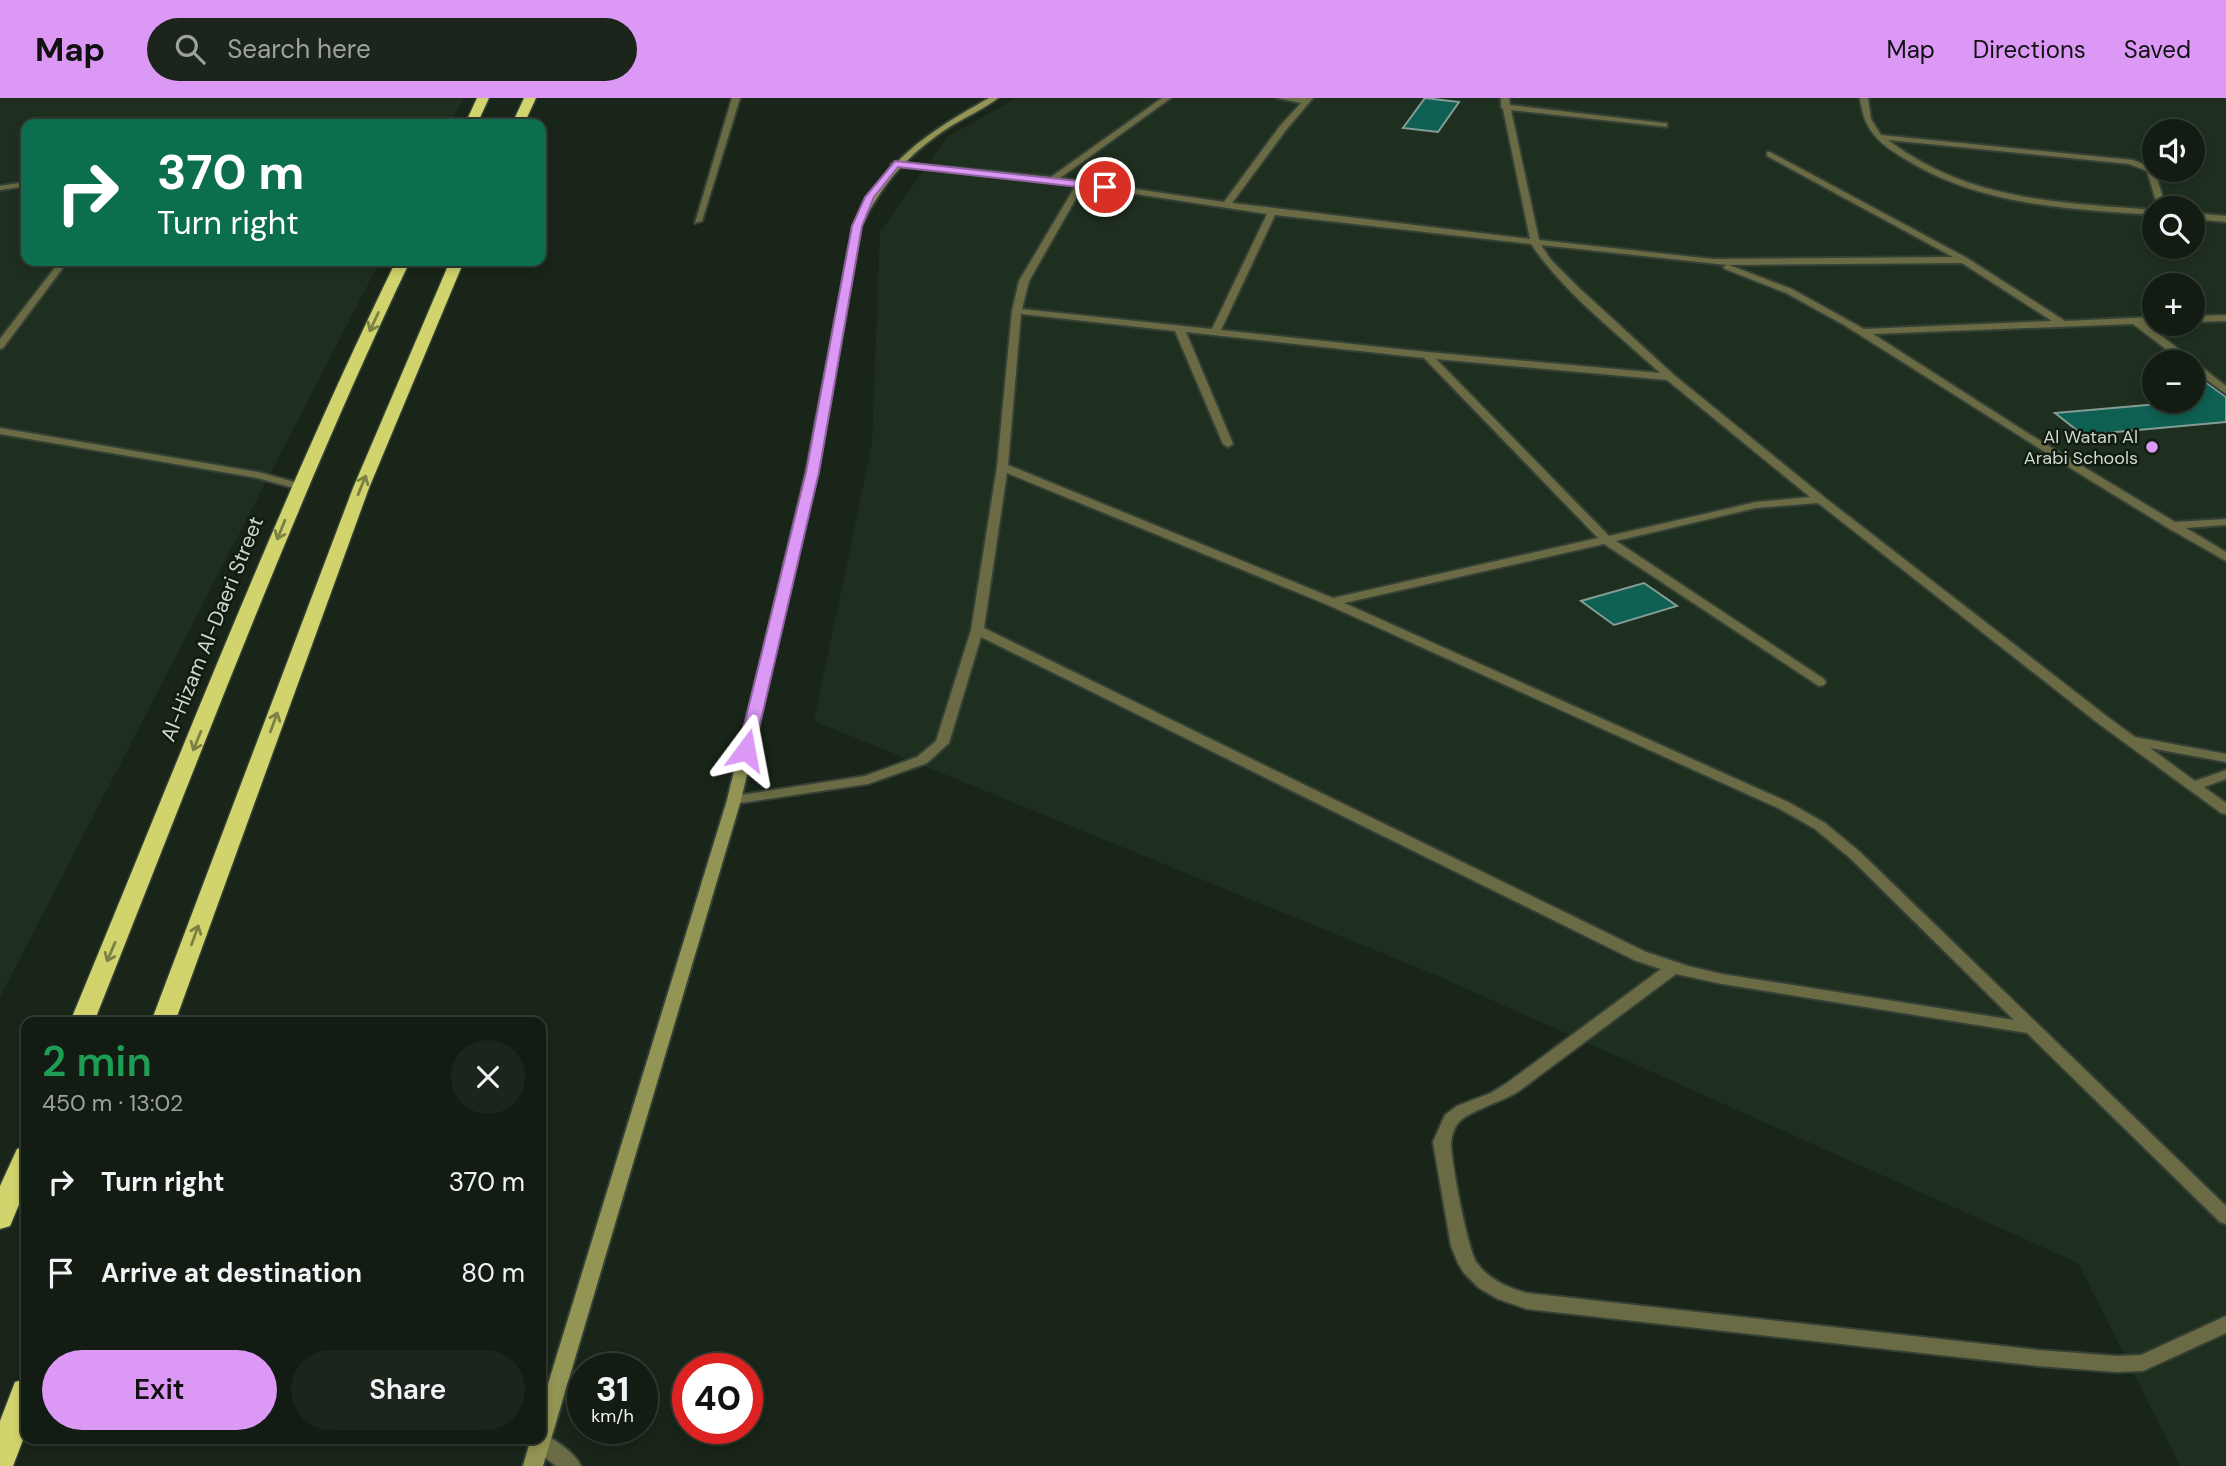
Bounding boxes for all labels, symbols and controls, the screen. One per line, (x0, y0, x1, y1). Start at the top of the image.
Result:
search box (147, 18, 637, 81)
text: Map (35, 28, 105, 71)
icon: search (171, 30, 209, 68)
text: Search here (227, 32, 371, 66)
text: Map (1887, 34, 1935, 65)
text: Directions (1973, 34, 2086, 65)
text: Saved (2124, 34, 2191, 65)
map controls (2142, 119, 2205, 413)
button: sound (2142, 119, 2205, 182)
text: 370 m (157, 140, 304, 204)
icon: right (42, 147, 133, 238)
pin (1075, 157, 1135, 217)
icon: arrive (1086, 168, 1124, 206)
button: search (2142, 196, 2205, 259)
text: Turn right (157, 202, 299, 244)
button: + (2142, 273, 2205, 336)
one-way arrow (367, 312, 380, 333)
button: − (2142, 350, 2205, 413)
place label: Al Watan Al Arabi Schools (2024, 425, 2138, 470)
marker: Al Watan Al Arabi Schools (2144, 439, 2160, 455)
one-way arrow (356, 475, 369, 497)
street label: Al-Hizam Al-Daeri Street (154, 512, 270, 746)
one-way arrow (274, 519, 287, 540)
one-way arrow (269, 711, 281, 733)
position arrow (709, 713, 783, 787)
one-way arrow (189, 730, 202, 752)
one-way arrow (190, 925, 202, 947)
one-way arrow (104, 941, 117, 962)
text: 2 min (42, 1034, 152, 1089)
button: close (451, 1040, 525, 1114)
text: 450 m · 13:02 (42, 1088, 183, 1118)
icon: right (42, 1163, 80, 1201)
text: Turn right (101, 1165, 225, 1199)
text: 370 m (449, 1165, 525, 1199)
icon: arrive (42, 1254, 80, 1292)
text: Arrive at destination (101, 1256, 362, 1290)
text: 80 m (461, 1256, 525, 1290)
button: Exit (42, 1350, 277, 1430)
button: Share (291, 1350, 525, 1430)
speed limit sign: 40 (672, 1353, 763, 1444)
text: 31 (596, 1366, 629, 1412)
text: km/h (591, 1404, 634, 1428)

